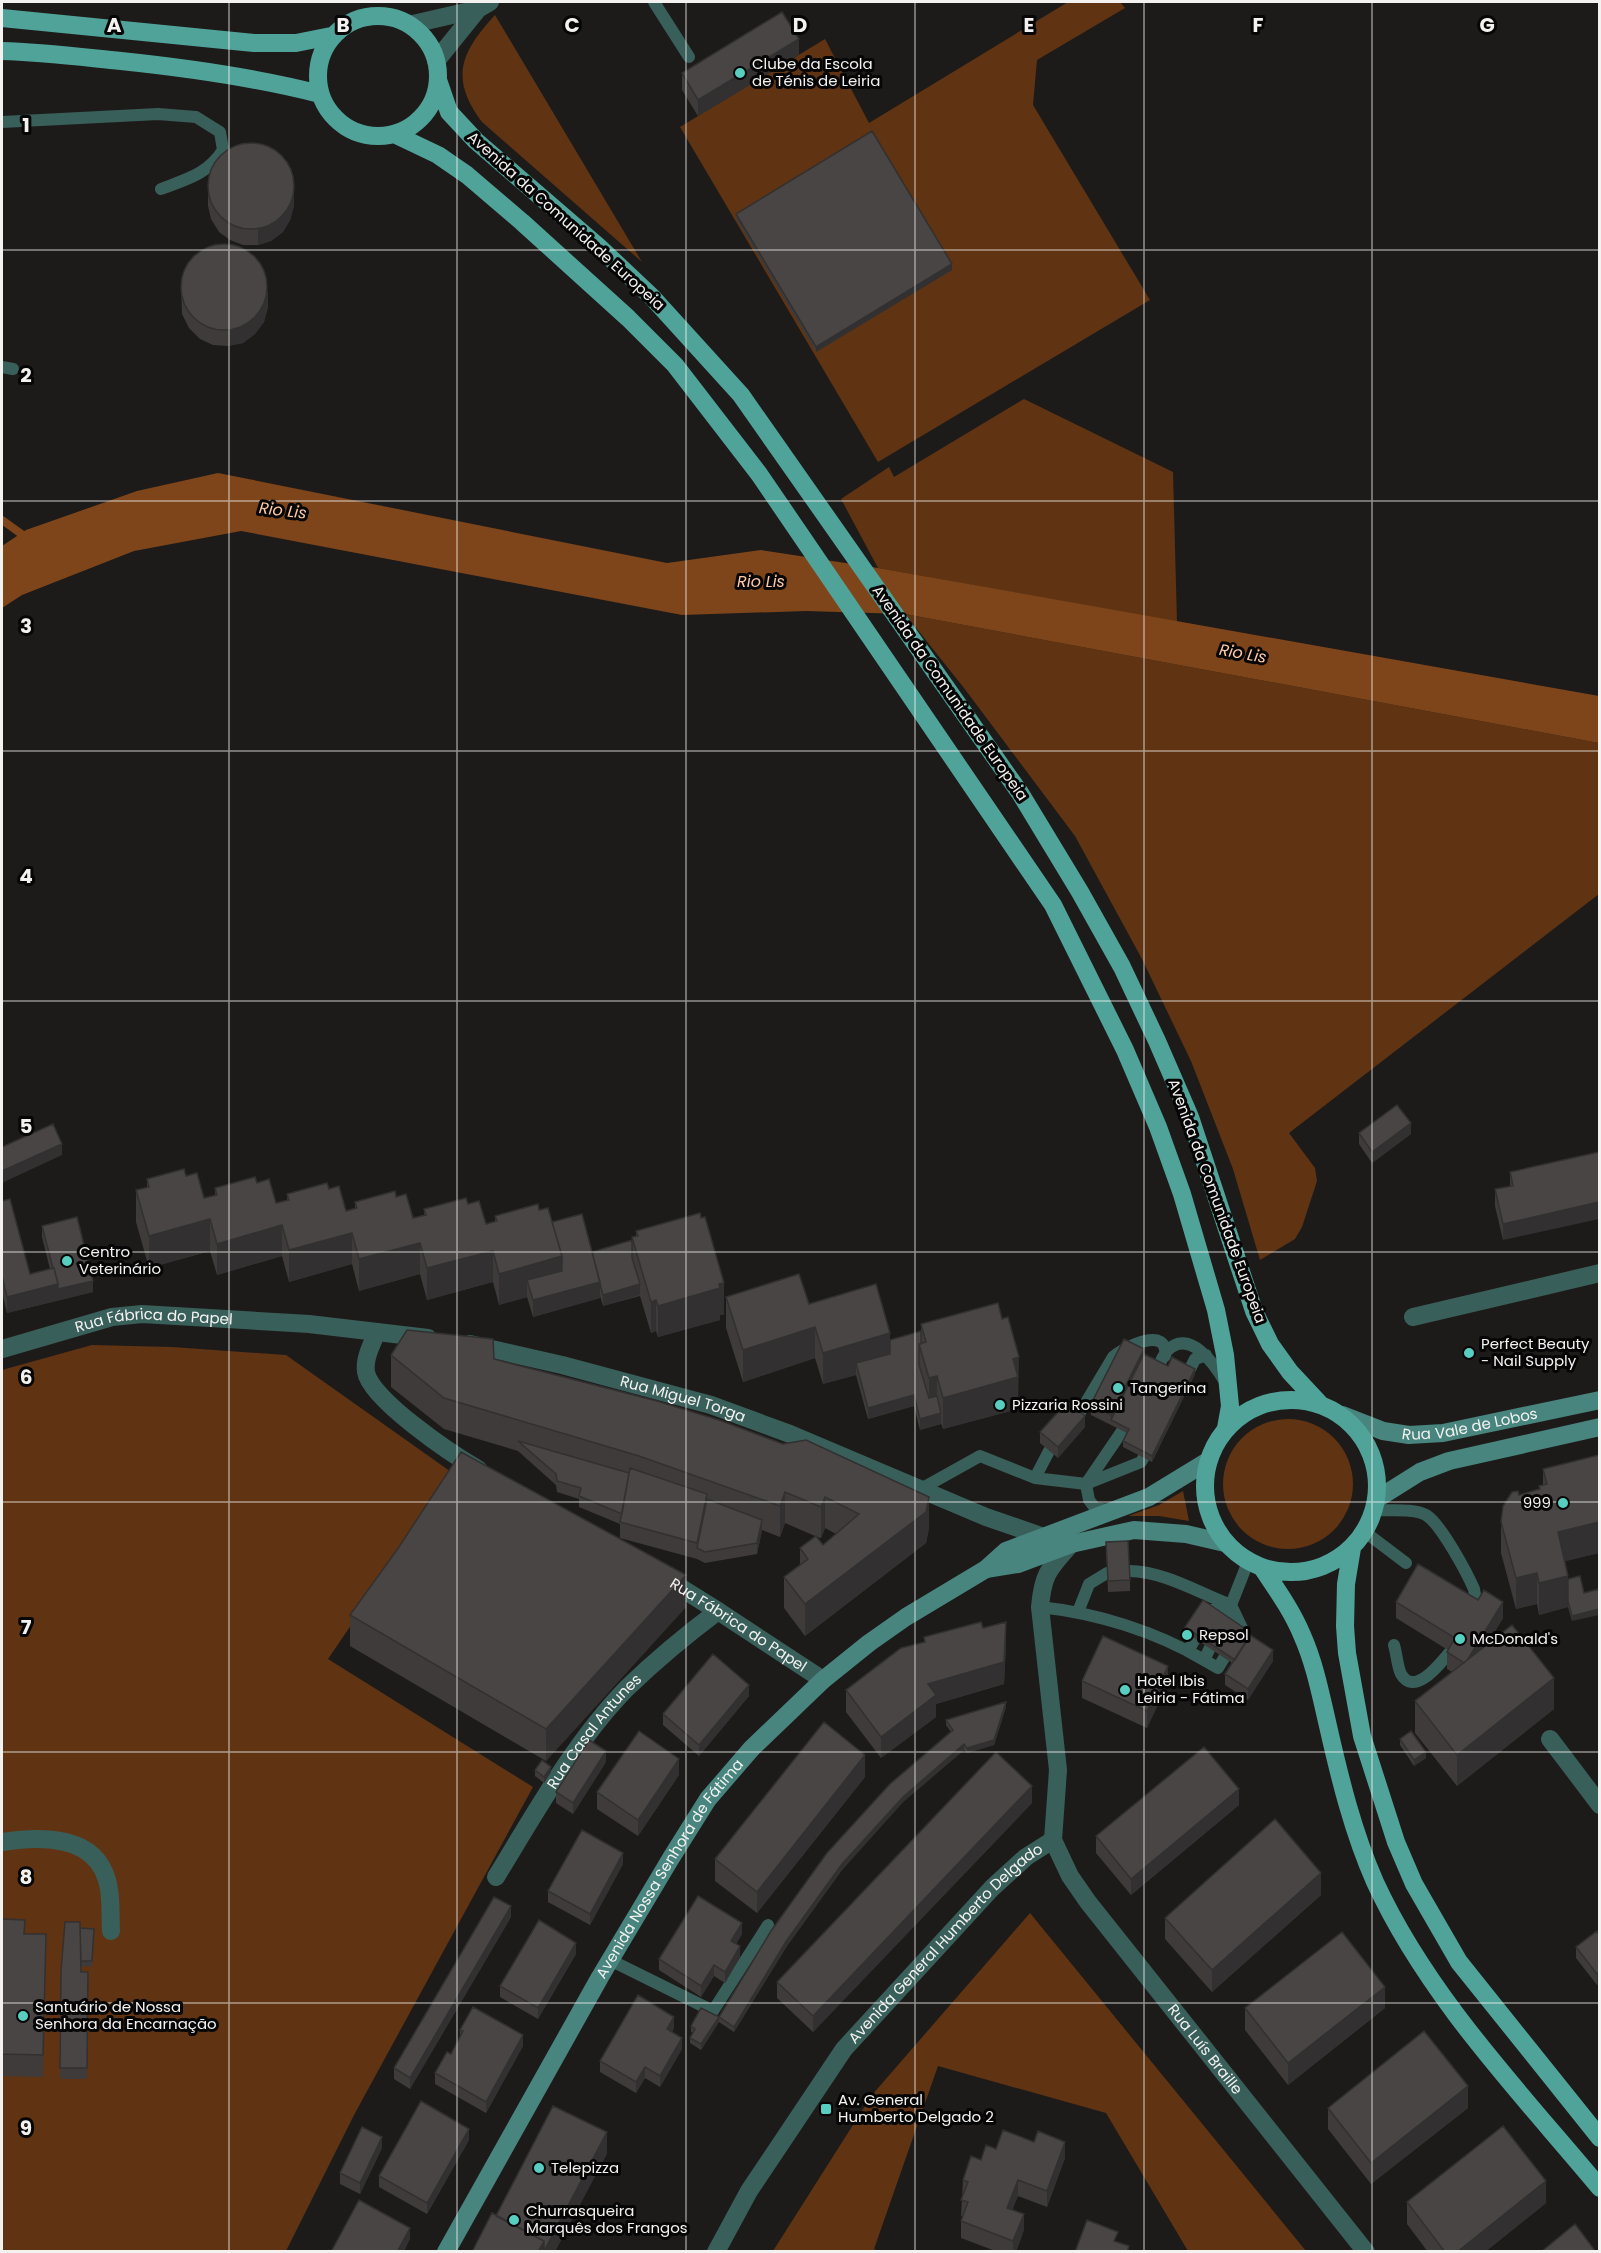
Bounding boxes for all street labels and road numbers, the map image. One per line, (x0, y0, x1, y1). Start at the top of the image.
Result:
street label: Avenida da Comunidade Europeia (463, 126, 669, 315)
street label: Avenida da Comunidade Europeia (868, 581, 1033, 805)
street label: Avenida da Comunidade Europeia (1163, 1076, 1272, 1326)
street label: Rua Fábrica do Papel (72, 1303, 233, 1337)
street label: Rua Miguel Torga (618, 1370, 749, 1427)
street label: Rua Vale de Lobos (1401, 1402, 1539, 1445)
street label: Rua Fábrica do Papel (666, 1573, 811, 1677)
street label: Rua Casal Antunes (542, 1668, 646, 1793)
street label: Avenida Nossa Senhora de Fátima (590, 1754, 748, 1982)
street label: Avenida General Humberto Delgado (843, 1838, 1047, 2048)
street label: Rua Luís Braille (1163, 1999, 1248, 2099)

